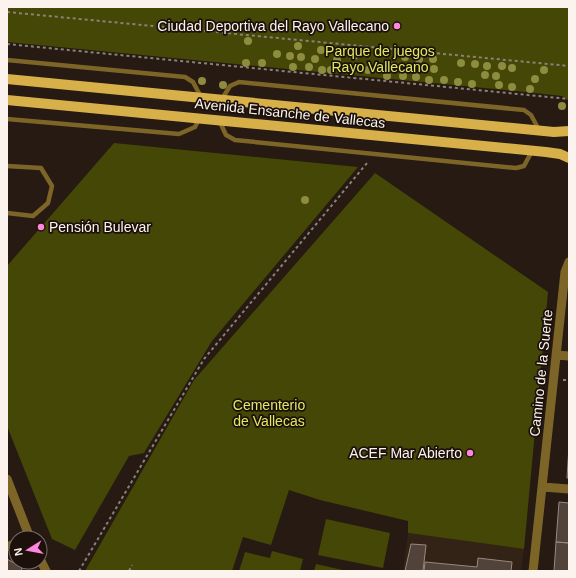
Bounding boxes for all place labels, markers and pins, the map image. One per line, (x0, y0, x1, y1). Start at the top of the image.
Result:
place label: Ciudad Deportiva del Rayo Vallecano (157, 18, 389, 34)
marker: Ciudad Deportiva del Rayo Vallecano (392, 21, 402, 31)
place label: Pensión Bulevar (49, 219, 151, 235)
marker: Pensión Bulevar (36, 222, 46, 232)
place label: ACEF Mar Abierto (349, 445, 462, 461)
marker: ACEF Mar Abierto (465, 448, 475, 458)

